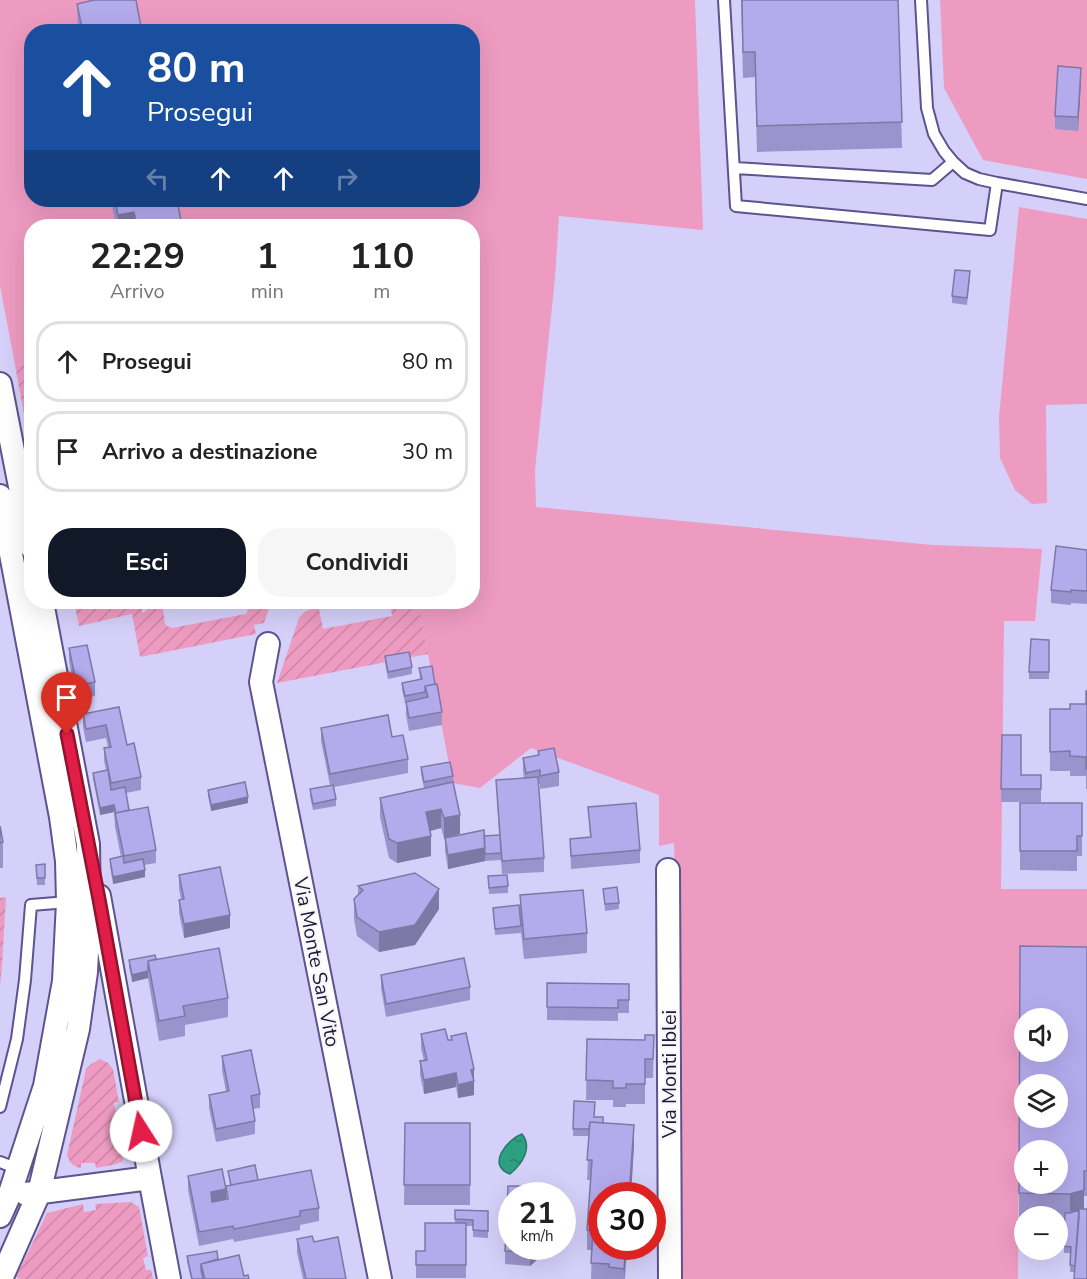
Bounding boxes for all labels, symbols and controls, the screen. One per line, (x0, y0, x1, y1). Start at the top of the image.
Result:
text: 80 m (147, 40, 246, 97)
icon: ahead (48, 48, 126, 126)
text: Prosegui (147, 94, 253, 131)
icon: left (141, 162, 174, 195)
icon: ahead (204, 162, 237, 195)
icon: ahead (267, 162, 300, 195)
icon: right (330, 162, 363, 195)
text: 22:29 (90, 232, 185, 281)
text: 1 (256, 232, 278, 281)
text: 110 (349, 232, 414, 281)
text: Arrivo (110, 278, 165, 305)
text: min (251, 278, 284, 305)
text: m (373, 278, 390, 305)
icon: ahead (51, 345, 84, 378)
text: Prosegui (102, 347, 192, 377)
text: 80 m (402, 347, 453, 377)
icon: arrive (51, 435, 84, 468)
text: Arrivo a destinazione (102, 437, 317, 467)
text: 30 m (402, 437, 453, 467)
button: Esci (48, 528, 246, 597)
button: Condividi (258, 528, 456, 597)
pin (41, 672, 92, 734)
icon: arrive (50, 681, 83, 714)
street label: Via Monte San Vito (287, 874, 346, 1049)
map controls (1014, 1008, 1068, 1260)
button: sound (1014, 1008, 1068, 1062)
street label: Via Monti Iblei (656, 1010, 683, 1139)
button: layers (1014, 1074, 1068, 1128)
position arrow (109, 1099, 173, 1163)
button: + (1014, 1140, 1068, 1194)
speed limit sign: 30 (588, 1182, 666, 1260)
text: 21 (519, 1193, 555, 1234)
button: − (1014, 1206, 1068, 1260)
text: km/h (520, 1226, 554, 1246)

